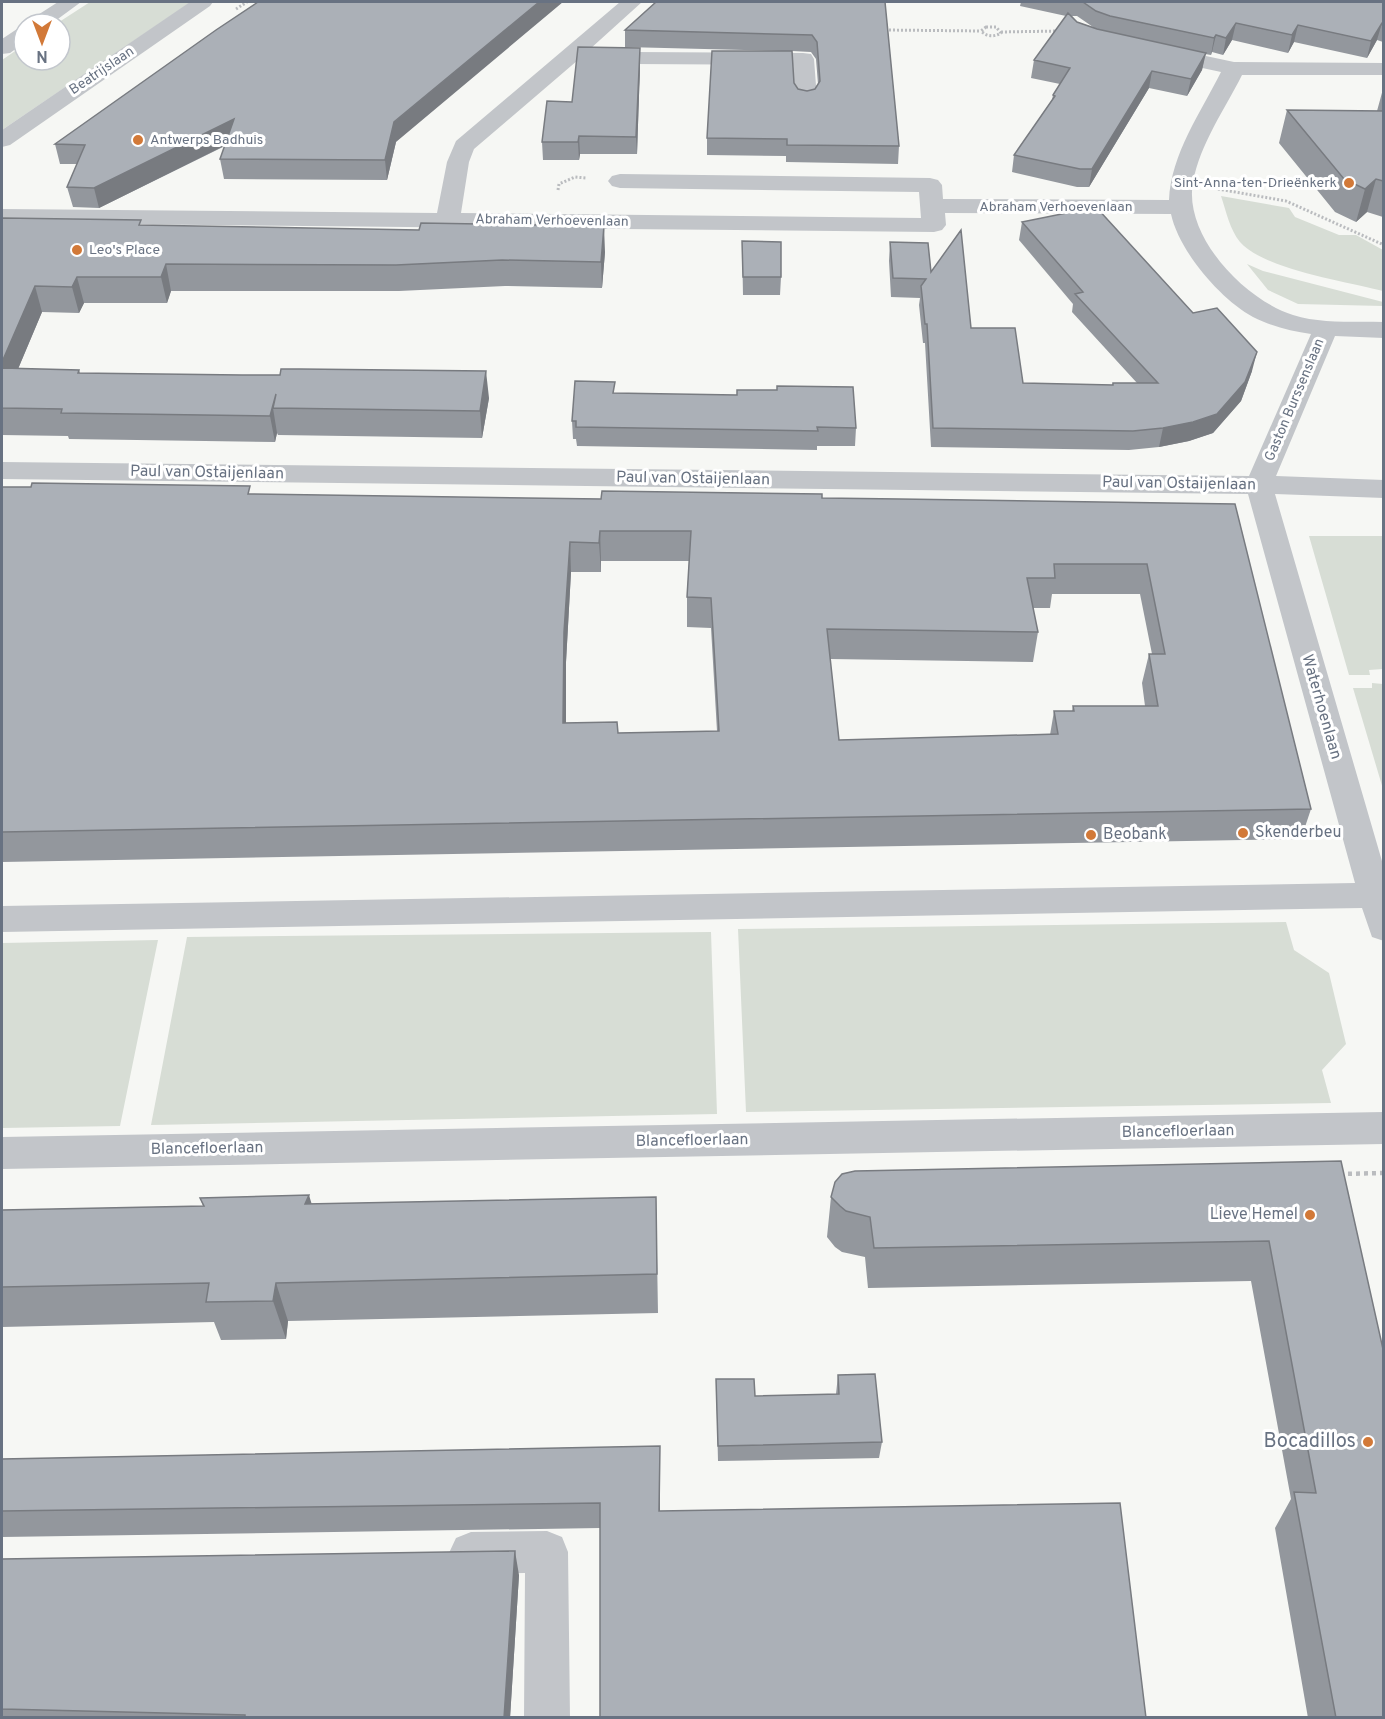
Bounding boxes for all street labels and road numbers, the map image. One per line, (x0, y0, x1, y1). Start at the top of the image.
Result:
street label: Beatrijslaan (66, 43, 138, 99)
street label: Abraham Verhoevenlaan (979, 199, 1133, 216)
street label: Abraham Verhoevenlaan (475, 211, 629, 231)
street label: Gaston Burssenslaan (1261, 336, 1329, 464)
street label: Paul van Ostaijenlaan (130, 462, 284, 484)
street label: Paul van Ostaijenlaan (616, 468, 770, 490)
street label: Paul van Ostaijenlaan (1102, 473, 1256, 495)
street label: Waterhoenlaan (1296, 652, 1346, 762)
street label: Blancefloerlaan (1121, 1121, 1235, 1143)
street label: Blancefloerlaan (635, 1130, 749, 1152)
street label: Blancefloerlaan (150, 1138, 264, 1160)

